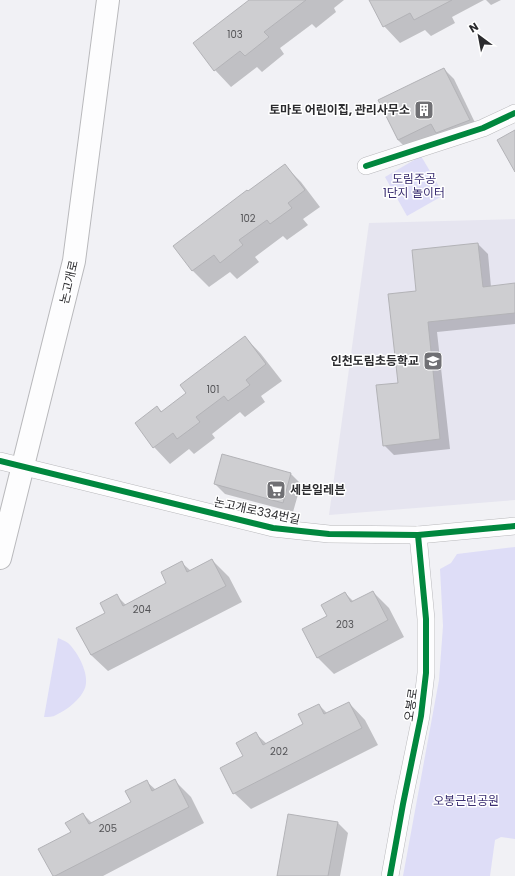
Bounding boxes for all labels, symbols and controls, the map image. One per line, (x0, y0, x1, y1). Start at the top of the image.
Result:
north arrow (459, 16, 499, 56)
text: N (466, 19, 481, 36)
house number: 103 (227, 27, 243, 42)
building icon: 토마토 어린이집, 관리사무소 (413, 99, 435, 121)
place label: 토마토 어린이집, 관리사무소 (269, 101, 410, 118)
park label: 도림주공 1단지 놀이터 (383, 170, 445, 201)
house number: 102 (240, 211, 256, 226)
street label: 논고개로 (55, 258, 82, 305)
school or university icon: 인천도림초등학교 (422, 350, 444, 372)
place label: 인천도림초등학교 (331, 352, 419, 369)
house number: 101 (207, 382, 219, 397)
supermarket icon: 세븐일레븐 (265, 479, 287, 501)
place label: 세븐일레븐 (290, 481, 345, 498)
street label: 논고개로334번길 (212, 493, 302, 528)
house number: 204 (133, 602, 151, 617)
house number: 203 (336, 617, 354, 632)
street label: 오봉로 (400, 687, 421, 723)
house number: 202 (270, 744, 288, 759)
park label: 오봉근린공원 (433, 792, 499, 809)
house number: 205 (99, 821, 117, 836)

